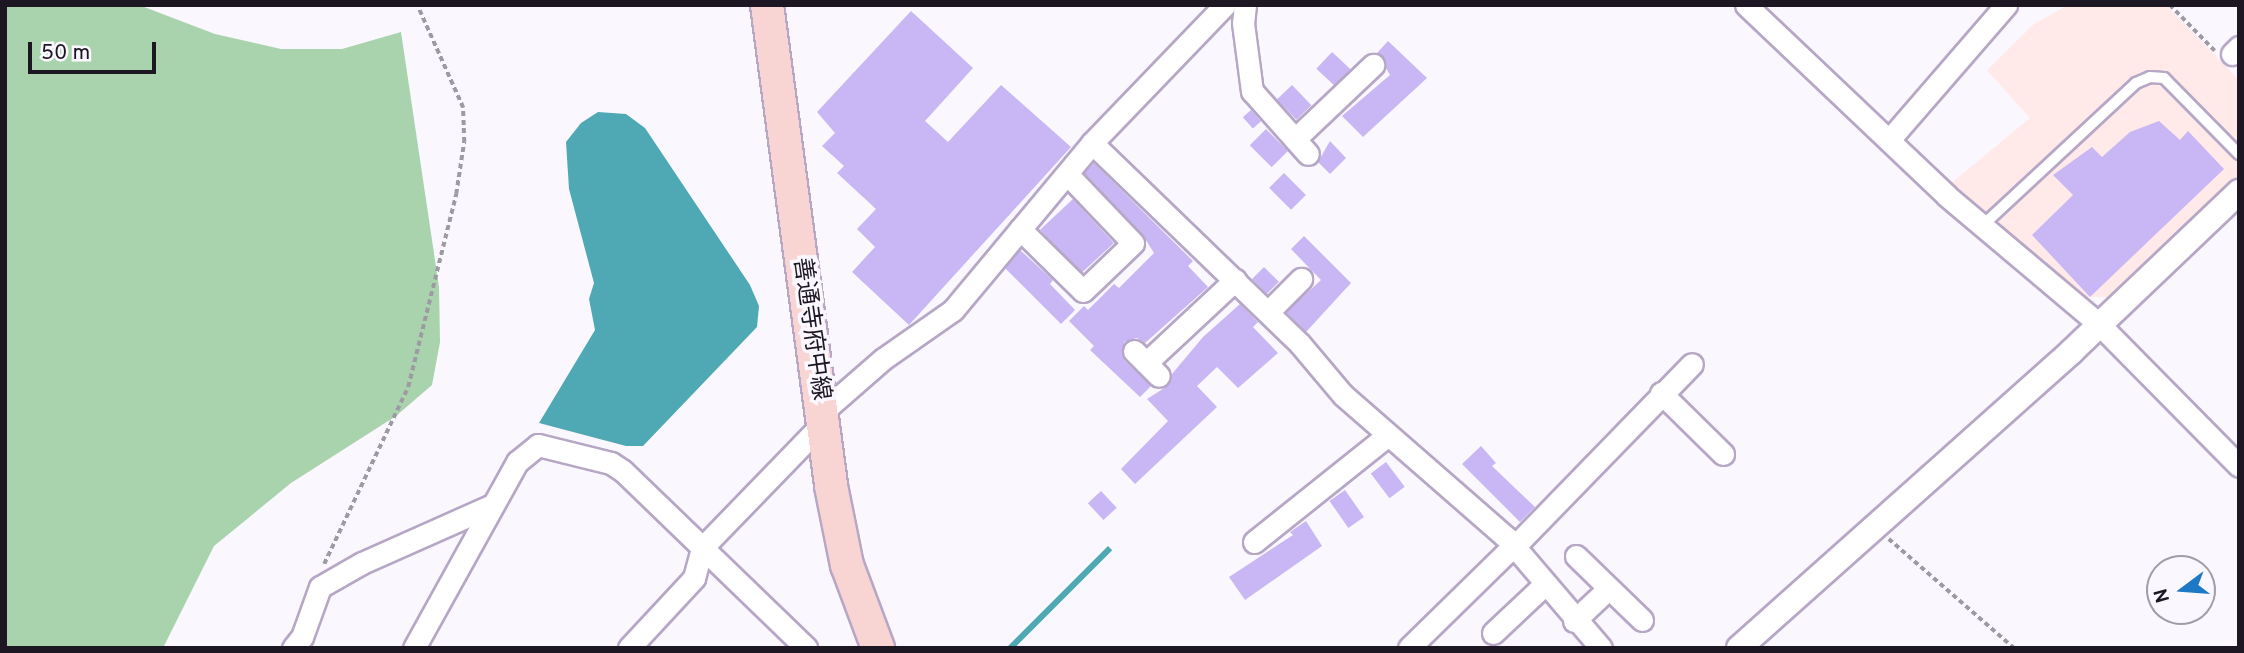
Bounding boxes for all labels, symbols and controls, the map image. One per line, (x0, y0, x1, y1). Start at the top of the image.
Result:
scale bar (32, 28, 159, 72)
text: 50 m (41, 40, 90, 67)
street label: 善通寺府中線 (786, 256, 834, 402)
north arrow (2146, 555, 2216, 625)
text: N (2149, 585, 2176, 605)

